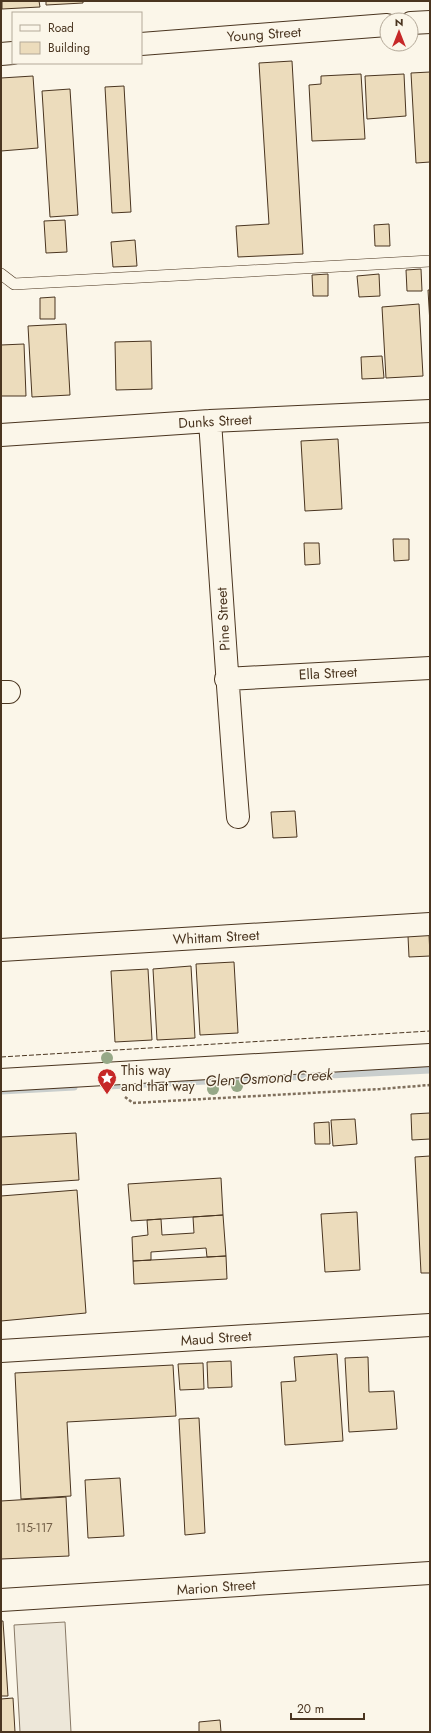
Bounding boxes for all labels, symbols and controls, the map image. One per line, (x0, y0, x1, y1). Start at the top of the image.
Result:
legend (12, 12, 142, 64)
north arrow (379, 12, 419, 52)
text: N (395, 14, 403, 30)
text: Road (48, 19, 74, 37)
street label: Young Street (226, 21, 302, 47)
text: Building (48, 39, 90, 57)
street label: Dunks Street (178, 409, 253, 433)
street label: Pine Street (211, 586, 235, 651)
street label: Ella Street (298, 661, 358, 685)
street label: Whittam Street (172, 925, 261, 949)
place label: This way and that way (121, 1060, 195, 1096)
water label: Glen Osmond Creek (205, 1064, 334, 1092)
place icon: This way and that way (96, 1067, 118, 1095)
street label: Maud Street (180, 1326, 253, 1350)
house number: 115-117 (15, 1519, 53, 1537)
street label: Marion Street (176, 1574, 257, 1600)
scale bar (291, 1695, 364, 1721)
text: 20 m (297, 1700, 324, 1718)

